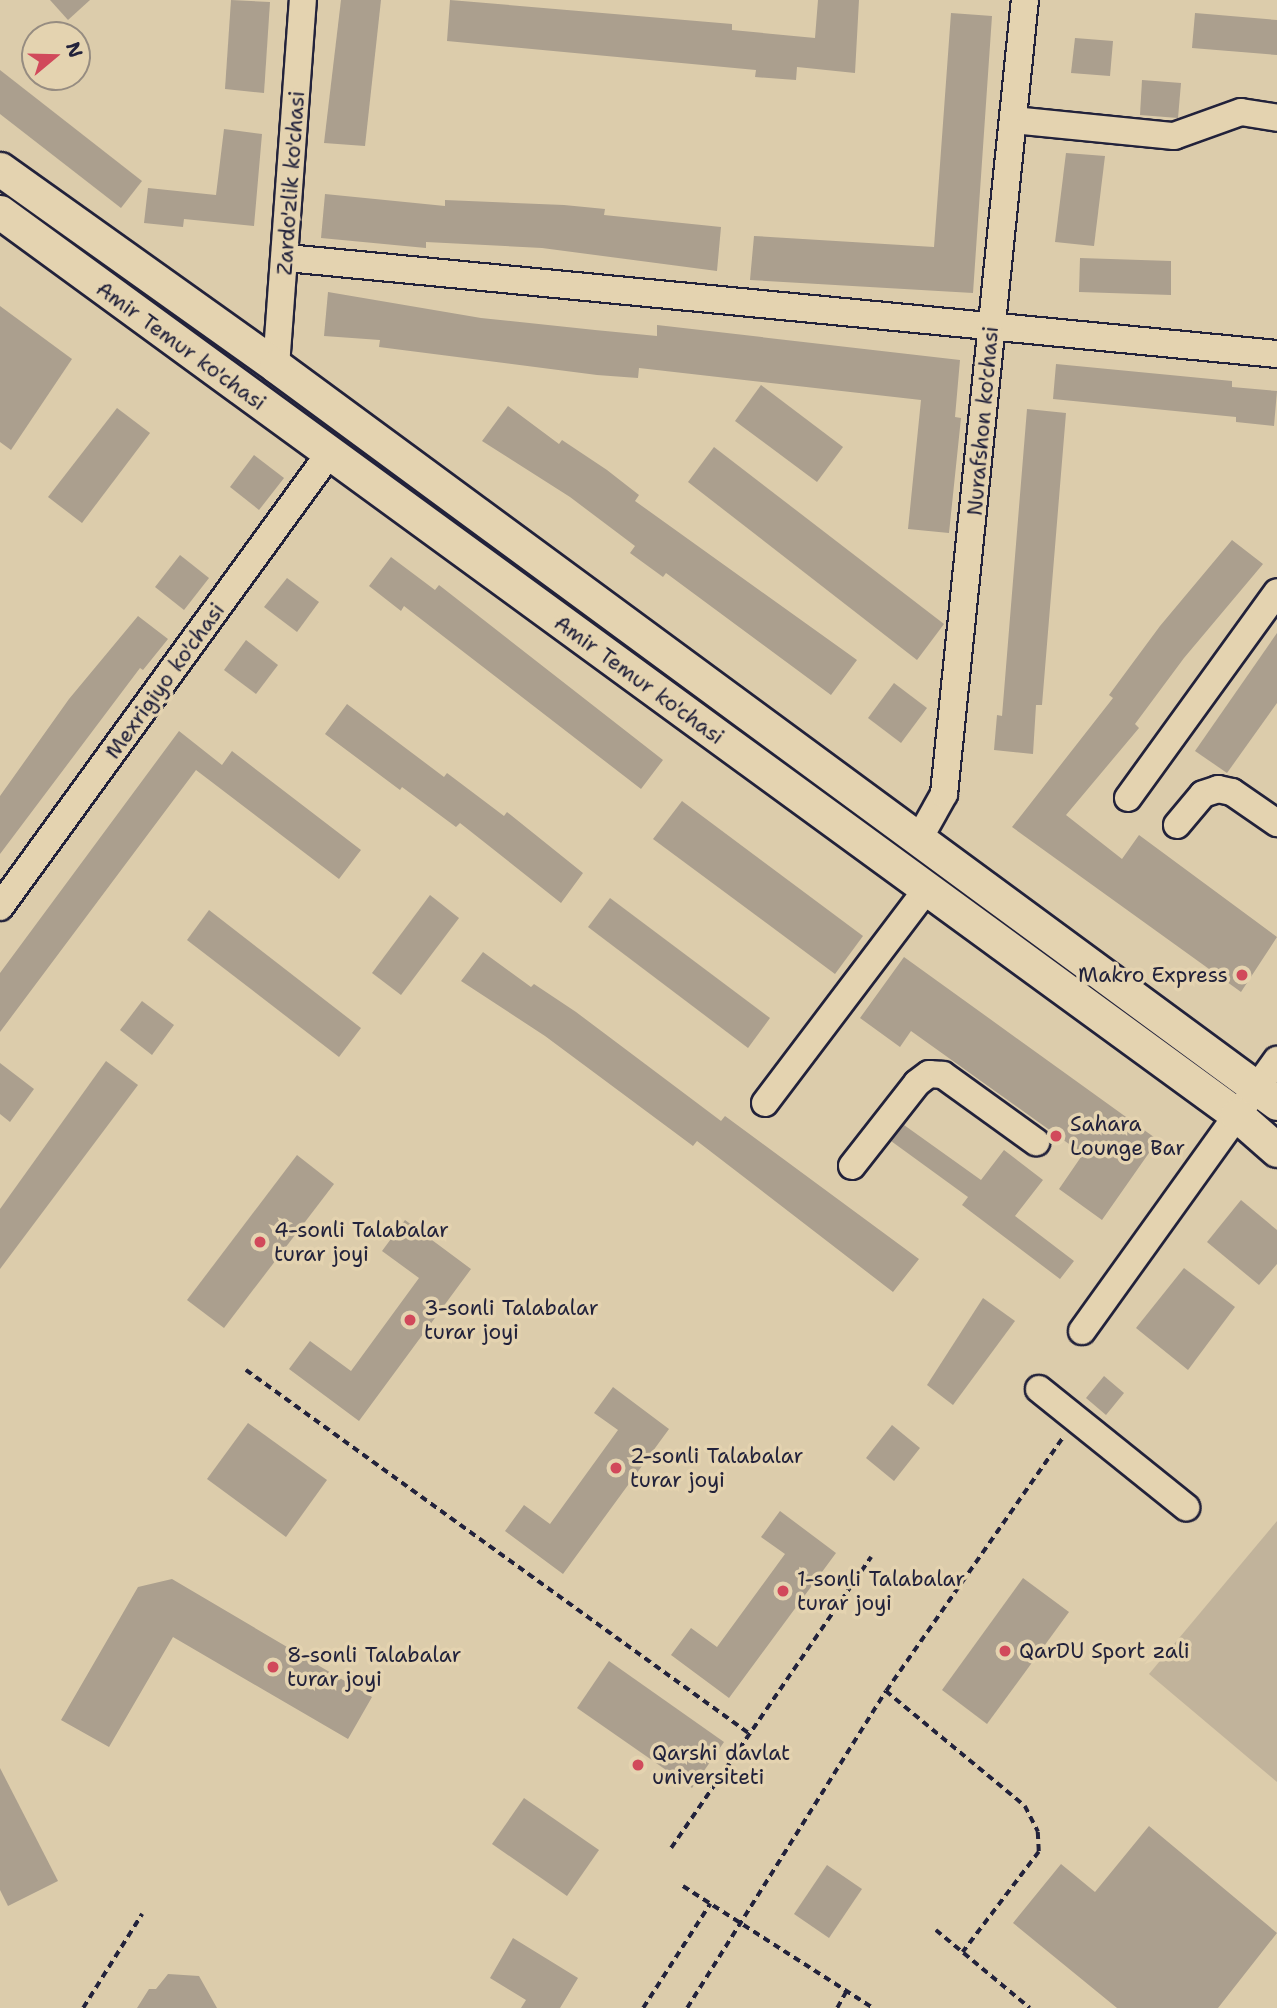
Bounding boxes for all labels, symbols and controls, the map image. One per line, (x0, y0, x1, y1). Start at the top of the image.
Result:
north arrow (21, 21, 91, 91)
text: N (60, 38, 89, 61)
street label: Zardo'zlik ko'chasi (272, 90, 310, 276)
street label: Amir Temur ko'chasi (91, 276, 271, 416)
street label: Nurafshon ko'chasi (962, 325, 1004, 517)
street label: Mexrigiyo ko'chasi (100, 598, 230, 764)
street label: Amir Temur ko'chasi (549, 610, 729, 750)
place label: Makro Express (1078, 962, 1228, 988)
marker: Makro Express (1234, 967, 1250, 983)
place label: Sahara Lounge Bar (1070, 1111, 1185, 1161)
marker: Sahara Lounge Bar (1048, 1128, 1064, 1144)
place label: 4-sonli Talabalar turar joyi (274, 1217, 449, 1267)
marker: 4-sonli Talabalar turar joyi (252, 1234, 268, 1250)
place label: 3-sonli Talabalar turar joyi (424, 1295, 599, 1345)
marker: 3-sonli Talabalar turar joyi (402, 1312, 418, 1328)
place label: 2-sonli Talabalar turar joyi (630, 1443, 803, 1493)
marker: 2-sonli Talabalar turar joyi (608, 1460, 624, 1476)
place label: 1-sonli Talabalar turar joyi (797, 1566, 965, 1616)
marker: 1-sonli Talabalar turar joyi (775, 1583, 791, 1599)
place label: QarDU Sport zali (1019, 1638, 1190, 1664)
place label: 8-sonli Talabalar turar joyi (287, 1642, 461, 1692)
marker: QarDU Sport zali (997, 1643, 1013, 1659)
marker: 8-sonli Talabalar turar joyi (265, 1659, 281, 1675)
place label: Qarshi davlat universiteti (652, 1740, 790, 1790)
marker: Qarshi davlat universiteti (630, 1757, 646, 1773)

